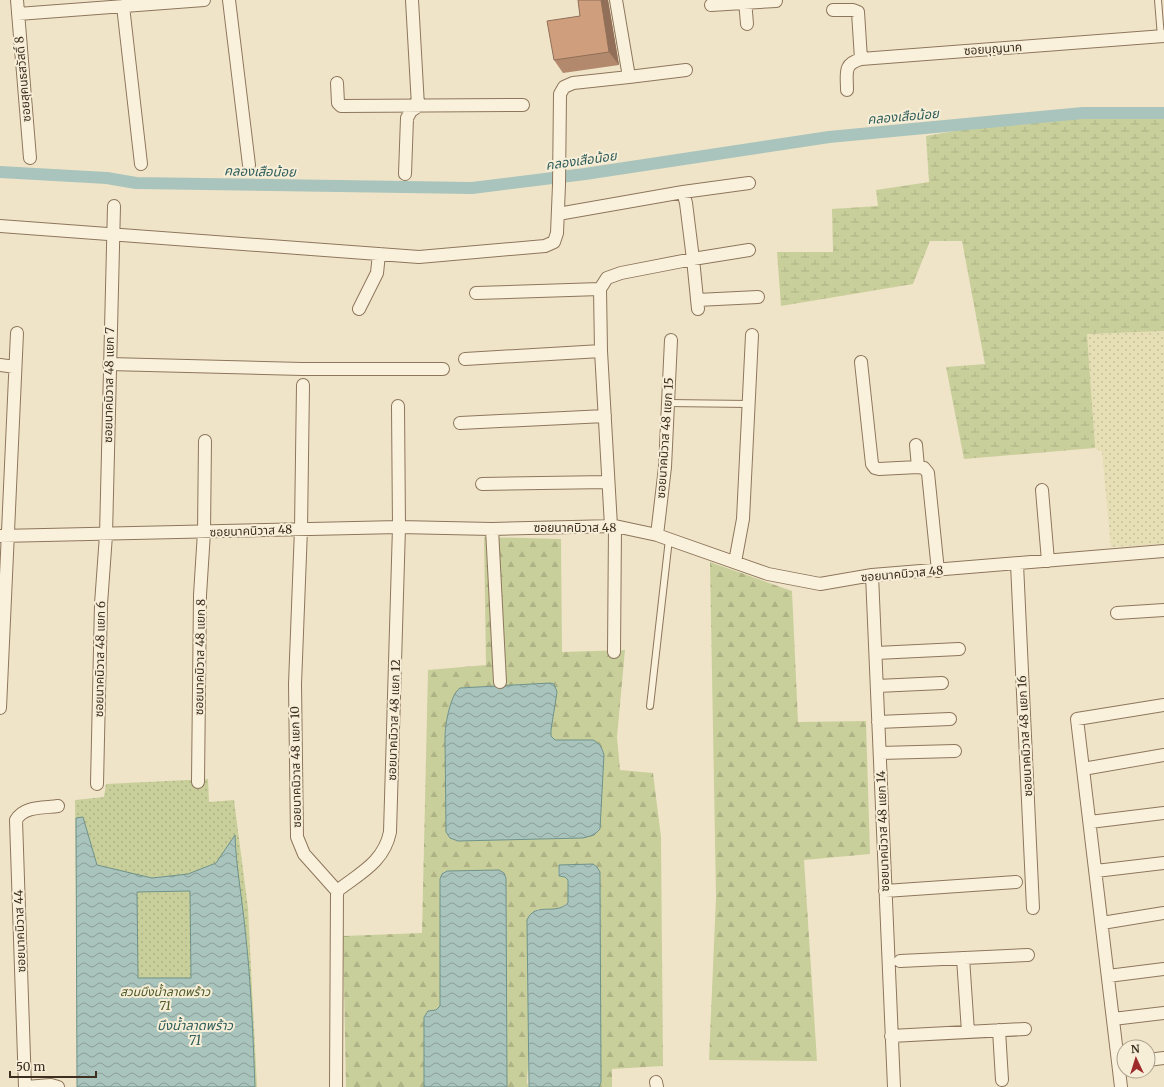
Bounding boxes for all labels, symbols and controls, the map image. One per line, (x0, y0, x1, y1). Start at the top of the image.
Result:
street label: ซอยสุคนธสวัสดิ์ 8 (11, 36, 34, 122)
street label: ซอยบุญนาค (963, 39, 1023, 58)
water label: คลองเสือน้อย (867, 105, 941, 128)
water label: คลองเสือน้อย (544, 147, 619, 174)
water label: คลองเสือน้อย (224, 162, 297, 181)
street label: ซอยนาคนิวาส 48 แยก 7 (100, 327, 117, 443)
street label: ซอยนาคนิวาส 48 แยก 15 (653, 377, 676, 499)
street label: ซอยนาคนิวาส 48 (534, 520, 616, 535)
street label: ซอยนาคนิวาส 48 (209, 522, 293, 539)
street label: ซอยนาคนิวาส 48 (860, 562, 944, 585)
street label: ซอยนาคนิวาส 48 แยก 8 (191, 599, 208, 715)
street label: ซอยนาคนิวาส 48 แยก 6 (91, 601, 108, 717)
street label: ซอยนาคนิวาส 48 แยก 12 (384, 659, 403, 781)
street label: ซอยนาคนิวาส 48 แยก 16 (1014, 675, 1035, 797)
street label: ซอยนาคนิวาส 48 แยก 10 (287, 706, 304, 828)
street label: ซอยนาคนิวาส 48 แยก 14 (873, 770, 892, 892)
street label: ซอยนาคนิวาส 44 (11, 889, 28, 973)
park label: สวนบึงน้ำลาดพร้าว 71 (120, 983, 211, 1013)
water label: บึงน้ำลาดพร้าว 71 (157, 1016, 234, 1049)
north arrow (1116, 1039, 1156, 1079)
text: N (1130, 1042, 1140, 1056)
scale bar (10, 1053, 96, 1079)
text: 50 m (16, 1059, 45, 1074)

